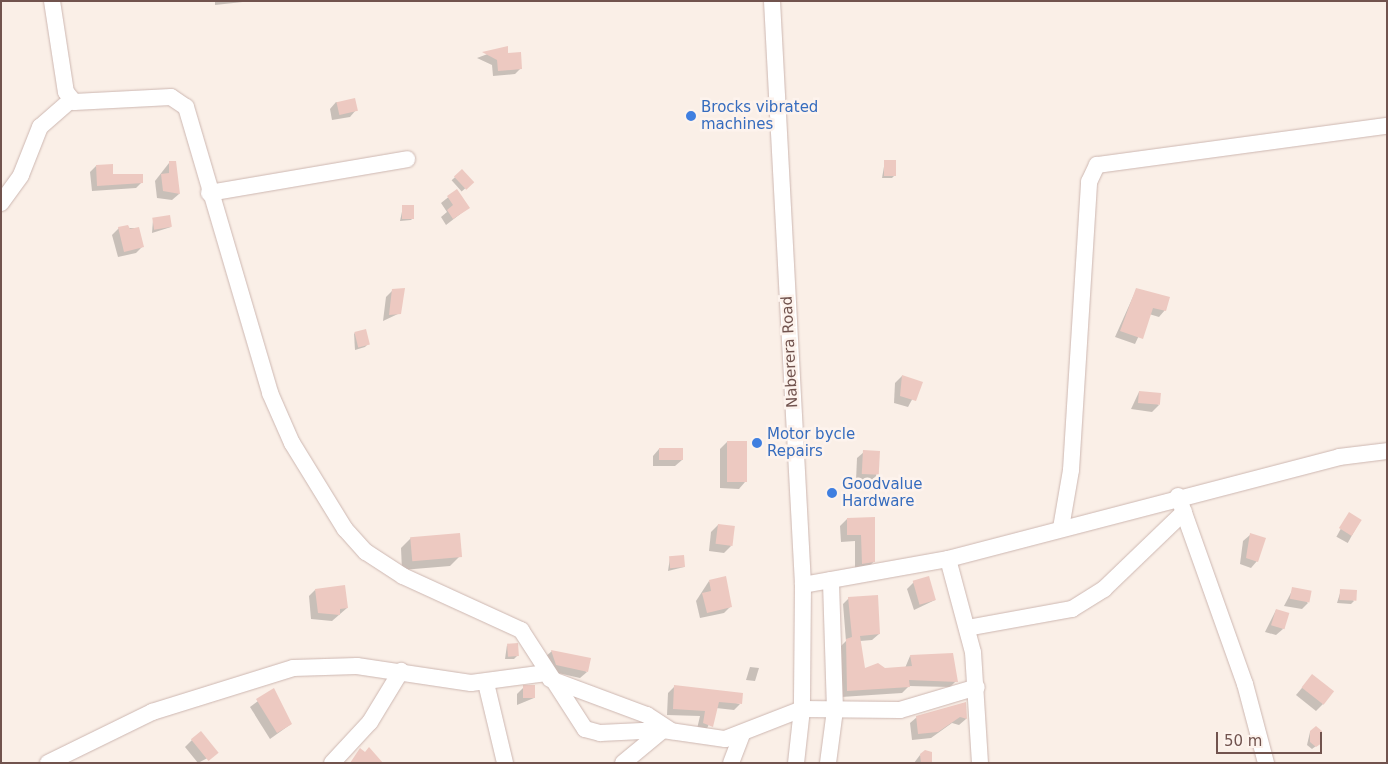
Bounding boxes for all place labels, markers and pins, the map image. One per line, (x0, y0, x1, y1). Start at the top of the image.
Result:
place label: Brocks vibrated machines (701, 98, 818, 133)
marker: Brocks vibrated machines (685, 110, 697, 122)
place label: Motor bycle Repairs (767, 425, 855, 460)
marker: Motor bycle Repairs (751, 437, 763, 449)
place label: Goodvalue Hardware (842, 475, 922, 510)
marker: Goodvalue Hardware (826, 487, 838, 499)

